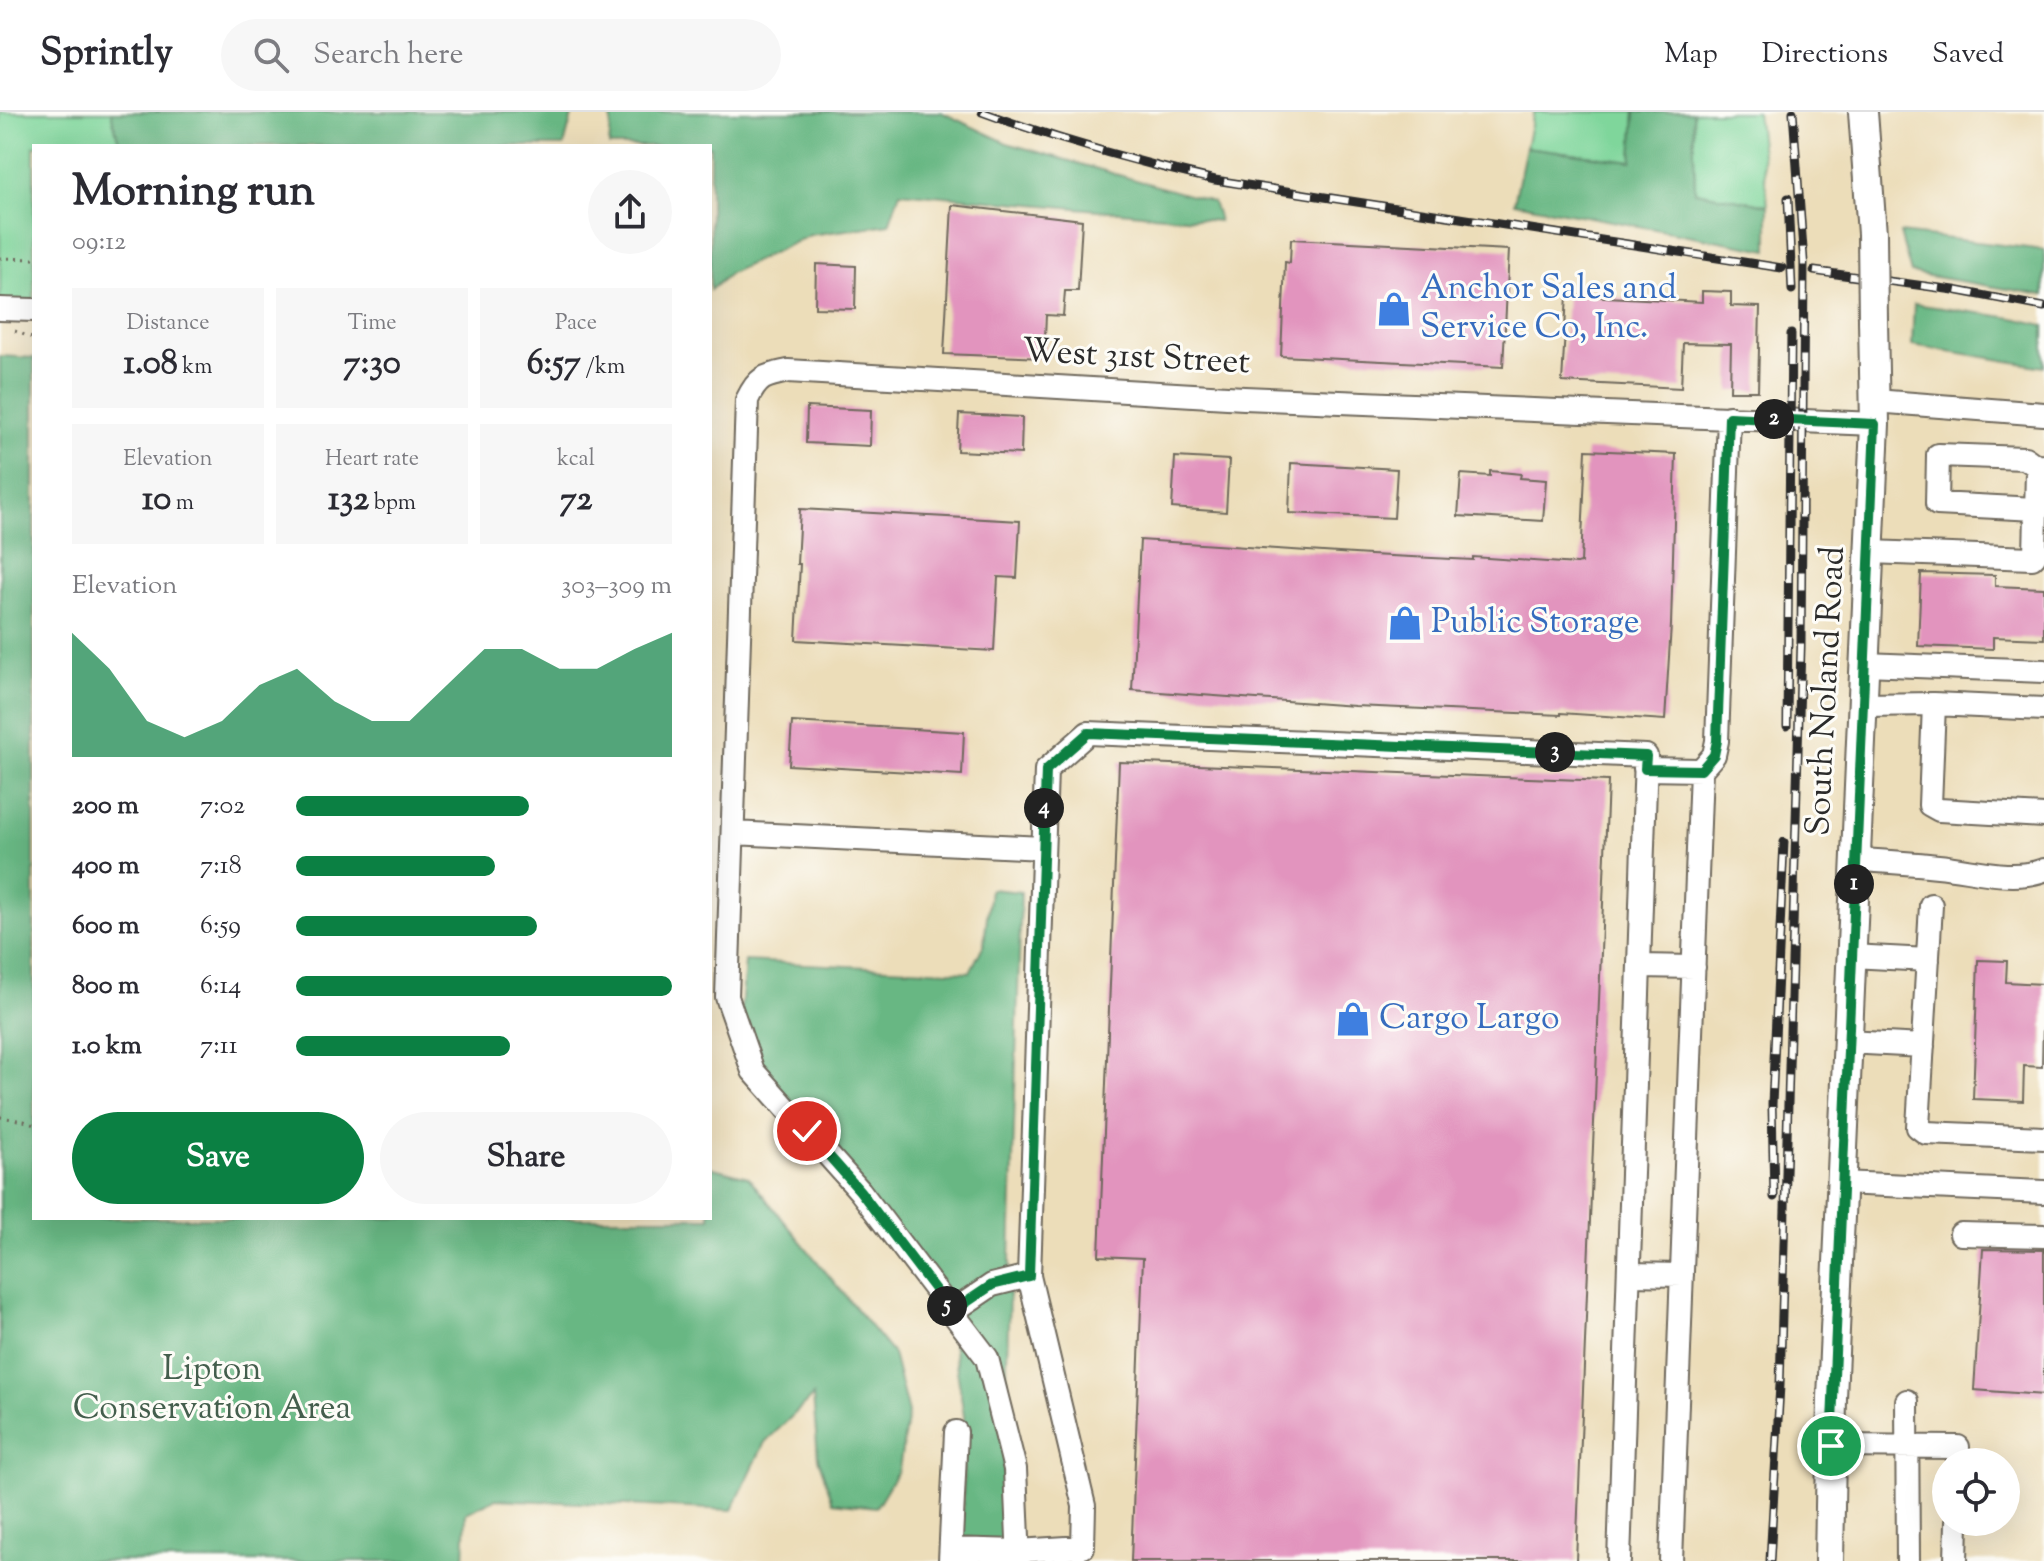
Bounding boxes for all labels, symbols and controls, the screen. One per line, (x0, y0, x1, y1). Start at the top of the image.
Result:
search box (221, 19, 781, 91)
text: Sprintly (40, 28, 173, 82)
icon: search (249, 33, 293, 77)
text: Search here (313, 34, 463, 77)
text: Map (1664, 35, 1718, 75)
text: Directions (1762, 35, 1888, 75)
text: Saved (1932, 35, 2004, 75)
text: Morning run (72, 162, 315, 225)
button: share (588, 170, 672, 254)
text: 09:12 (72, 224, 126, 261)
place label: Anchor Sales and Service Co, Inc. (1420, 265, 1677, 353)
shop icon: Anchor Sales and Service Co, Inc. (1375, 290, 1413, 328)
text: Distance (127, 308, 209, 340)
text: Time (348, 308, 396, 340)
text: Pace (555, 308, 597, 340)
street label: West 31st Street (1021, 328, 1251, 388)
text: 1.08 (123, 340, 178, 389)
text: 7:30 (343, 340, 401, 389)
text: 6:57 (527, 340, 581, 389)
text: km (178, 352, 213, 384)
text: /km (581, 352, 625, 384)
pin: 2 (1754, 399, 1794, 439)
text: 2 (1769, 403, 1779, 435)
text: Elevation (123, 444, 213, 476)
text: Heart rate (325, 444, 419, 476)
text: kcal (557, 444, 595, 476)
text: 10 (142, 476, 171, 525)
text: 132 (328, 476, 369, 525)
text: 72 (560, 476, 592, 525)
text: m (171, 488, 194, 520)
text: bpm (369, 488, 416, 520)
street label: South Noland Road (1795, 545, 1859, 837)
text: Elevation (72, 568, 177, 605)
text: 303–309 m (561, 568, 672, 605)
place label: Public Storage (1431, 599, 1640, 648)
shop icon: Public Storage (1386, 604, 1424, 642)
pin: 3 (1535, 732, 1575, 772)
text: 3 (1551, 736, 1559, 768)
text: 200 m (72, 788, 139, 825)
text: 7:02 (200, 788, 245, 825)
pin: 4 (1024, 788, 1064, 828)
text: 4 (1038, 792, 1050, 824)
text: 400 m (72, 848, 139, 885)
text: 7:18 (200, 848, 242, 885)
pin: 1 (1834, 864, 1874, 904)
text: 1 (1850, 868, 1858, 900)
text: 600 m (72, 908, 139, 945)
text: 6:59 (200, 908, 241, 945)
text: 800 m (72, 968, 140, 1005)
text: 6:14 (200, 968, 241, 1005)
place label: Cargo Largo (1379, 995, 1560, 1044)
shop icon: Cargo Largo (1334, 1000, 1372, 1038)
text: 1.0 km (72, 1028, 142, 1065)
text: 7:11 (200, 1028, 237, 1065)
pin (773, 1097, 841, 1165)
icon: check (785, 1109, 829, 1153)
button: Save (72, 1112, 364, 1204)
button: Share (380, 1112, 672, 1204)
pin: 5 (927, 1286, 967, 1326)
text: 5 (943, 1290, 951, 1322)
park label: Lipton Conservation Area (73, 1346, 351, 1434)
pin (1797, 1412, 1865, 1480)
icon: arrive (1809, 1424, 1853, 1468)
map controls (1932, 1448, 2020, 1536)
button: locate (1932, 1448, 2020, 1536)

